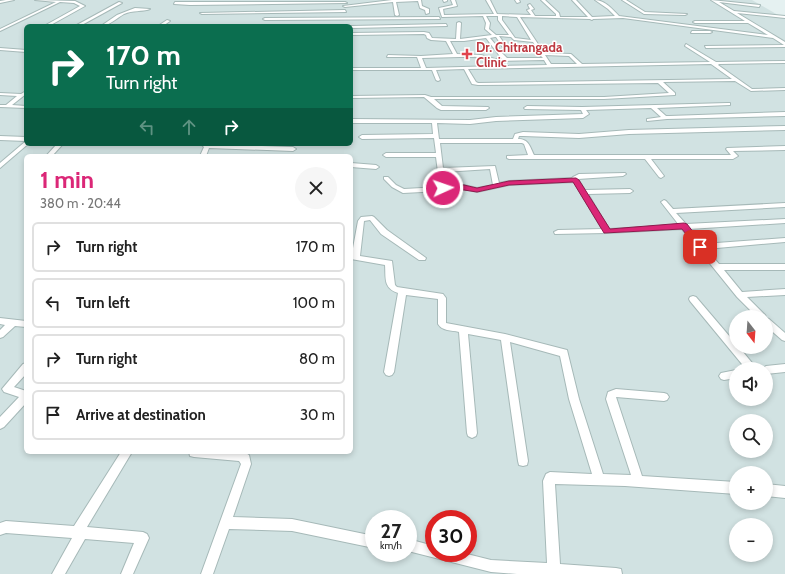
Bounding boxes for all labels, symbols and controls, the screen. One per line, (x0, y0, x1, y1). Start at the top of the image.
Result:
text: 170 m (106, 38, 181, 72)
place label: Dr. Chitrangada Clinic (476, 39, 563, 70)
icon: right (40, 40, 92, 92)
marker: Dr. Chitrangada Clinic (461, 48, 473, 60)
text: Turn right (106, 72, 177, 94)
icon: left (136, 116, 158, 138)
icon: ahead (178, 116, 200, 138)
icon: right (220, 116, 242, 138)
text: 1 min (40, 165, 94, 194)
button: close (295, 167, 337, 209)
position arrow (422, 167, 464, 209)
text: 380 m · 20:44 (40, 195, 121, 211)
pin (683, 230, 717, 264)
icon: right (42, 236, 64, 258)
icon: arrive (689, 236, 711, 258)
text: Turn right (76, 238, 137, 256)
text: 170 m (296, 238, 335, 256)
icon: left (42, 292, 64, 314)
text: Turn left (76, 294, 130, 312)
text: 100 m (293, 294, 335, 312)
north arrow (729, 310, 773, 354)
map controls (729, 310, 773, 562)
icon: right (42, 348, 64, 370)
text: Turn right (76, 350, 137, 368)
text: 80 m (299, 350, 335, 368)
button: sound (729, 362, 773, 406)
icon: arrive (42, 404, 64, 426)
text: Arrive at destination (76, 406, 206, 424)
text: 30 m (300, 406, 335, 424)
button: search (729, 414, 773, 458)
button: + (729, 466, 773, 510)
speed limit sign: 30 (425, 510, 477, 562)
button: − (729, 518, 773, 562)
text: 27 (381, 519, 401, 543)
text: km/h (380, 539, 402, 552)

